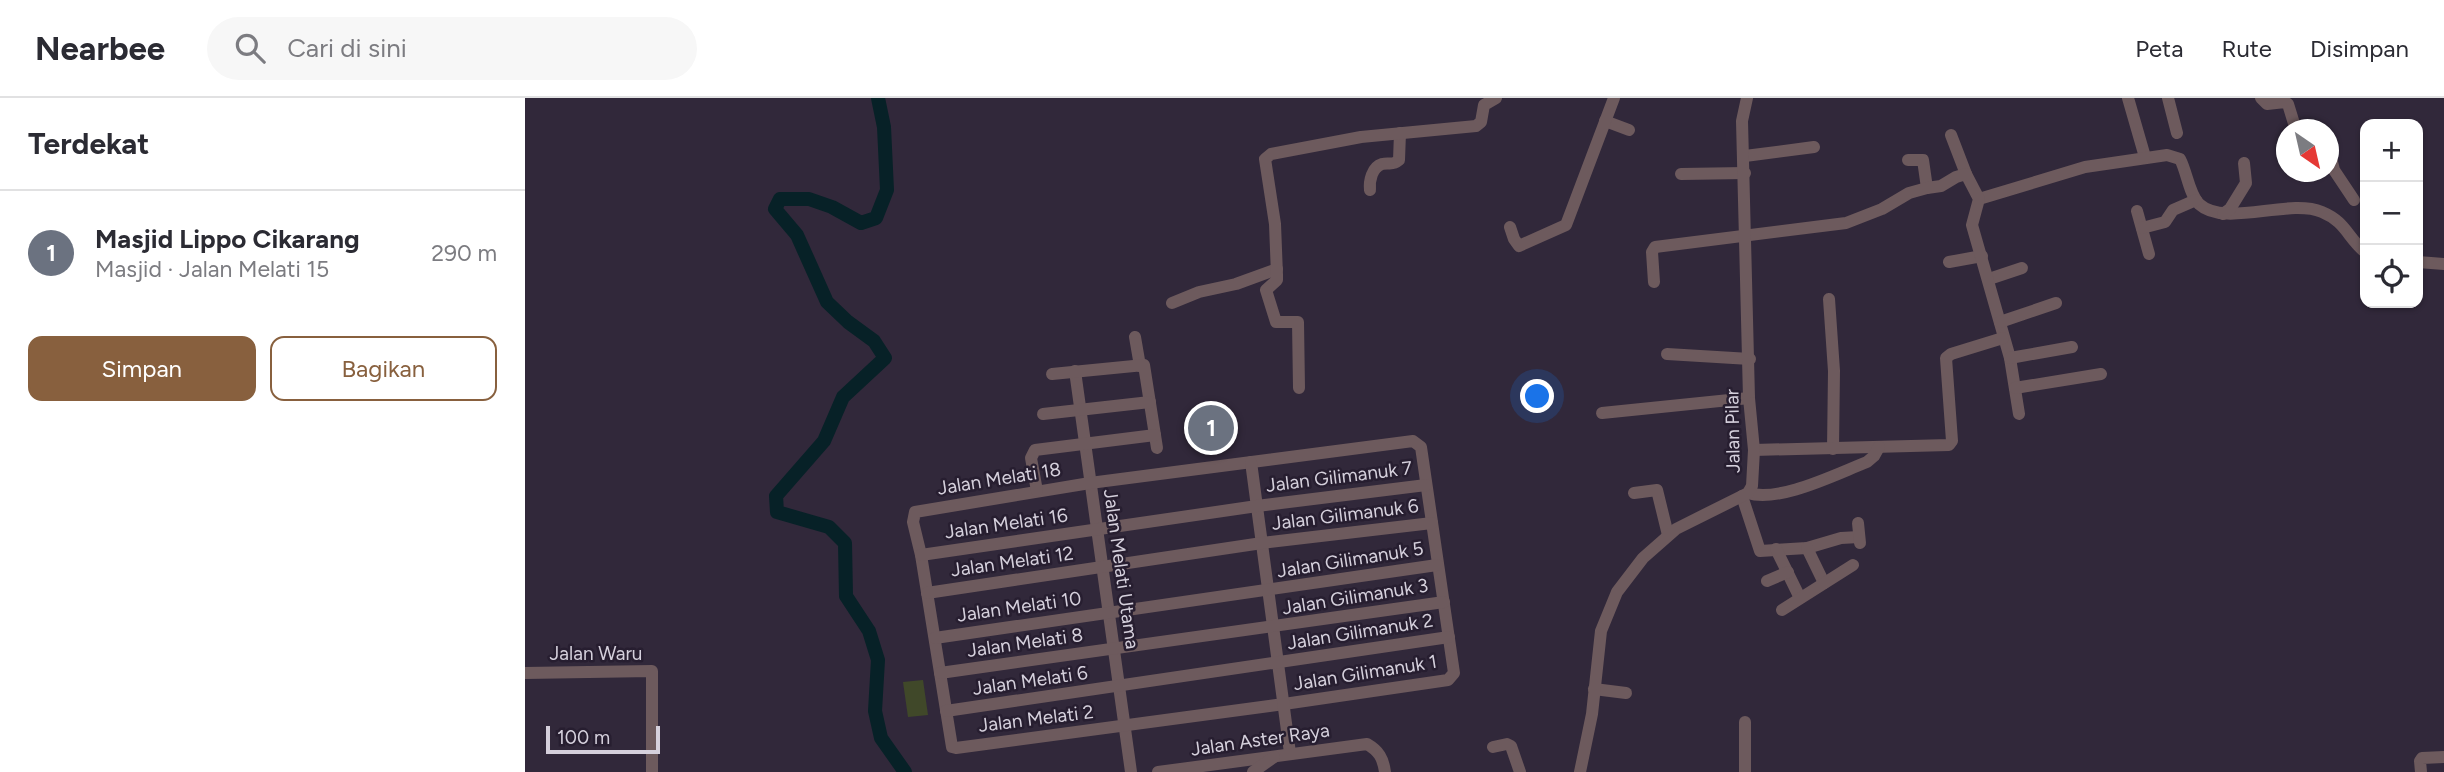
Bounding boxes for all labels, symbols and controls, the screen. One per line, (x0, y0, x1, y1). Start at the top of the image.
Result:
search box (207, 17, 697, 80)
text: Nearbee (35, 29, 165, 68)
icon: search (231, 29, 269, 67)
text: Cari di sini (287, 32, 407, 64)
text: Peta (2135, 34, 2183, 63)
text: Rute (2221, 34, 2272, 63)
text: Disimpan (2310, 34, 2409, 63)
north arrow (2276, 119, 2339, 182)
map controls (2360, 119, 2423, 308)
button: + (2360, 119, 2423, 182)
text: Terdekat (28, 125, 149, 162)
button: − (2360, 182, 2423, 245)
text: Masjid Lippo Cikarang (95, 223, 360, 255)
text: 1 (46, 239, 56, 267)
text: 290 m (431, 239, 497, 267)
button: locate (2360, 245, 2423, 308)
text: Masjid · Jalan Melati 15 (95, 255, 329, 283)
button: Simpan (28, 336, 256, 401)
button: Bagikan (270, 336, 497, 401)
your location (1520, 379, 1554, 413)
street label: Jalan Pilar (1720, 388, 1745, 473)
pin: 1 (1188, 402, 1234, 454)
street label: Jalan Gilimanuk 7 (1265, 456, 1414, 497)
street label: Jalan Melati 18 (936, 457, 1062, 500)
street label: Jalan Melati Utama (1099, 488, 1144, 651)
street label: Jalan Gilimanuk 6 (1270, 494, 1420, 535)
street label: Jalan Melati 16 (943, 503, 1069, 544)
street label: Jalan Gilimanuk 5 (1275, 537, 1425, 582)
street label: Jalan Melati 12 (949, 541, 1075, 581)
street label: Jalan Gilimanuk 3 (1280, 574, 1430, 619)
street label: Jalan Melati 10 (955, 586, 1083, 627)
street label: Jalan Gilimanuk 2 (1285, 609, 1435, 654)
street label: Jalan Melati 8 (966, 623, 1085, 662)
street label: Jalan Waru (550, 642, 642, 665)
street label: Jalan Gilimanuk 1 (1292, 650, 1438, 695)
street label: Jalan Melati 6 (971, 661, 1089, 700)
street label: Jalan Melati 2 (977, 700, 1095, 737)
street label: Jalan Aster Raya (1189, 718, 1331, 761)
scale bar (546, 723, 660, 755)
text: 100 m (557, 726, 610, 749)

